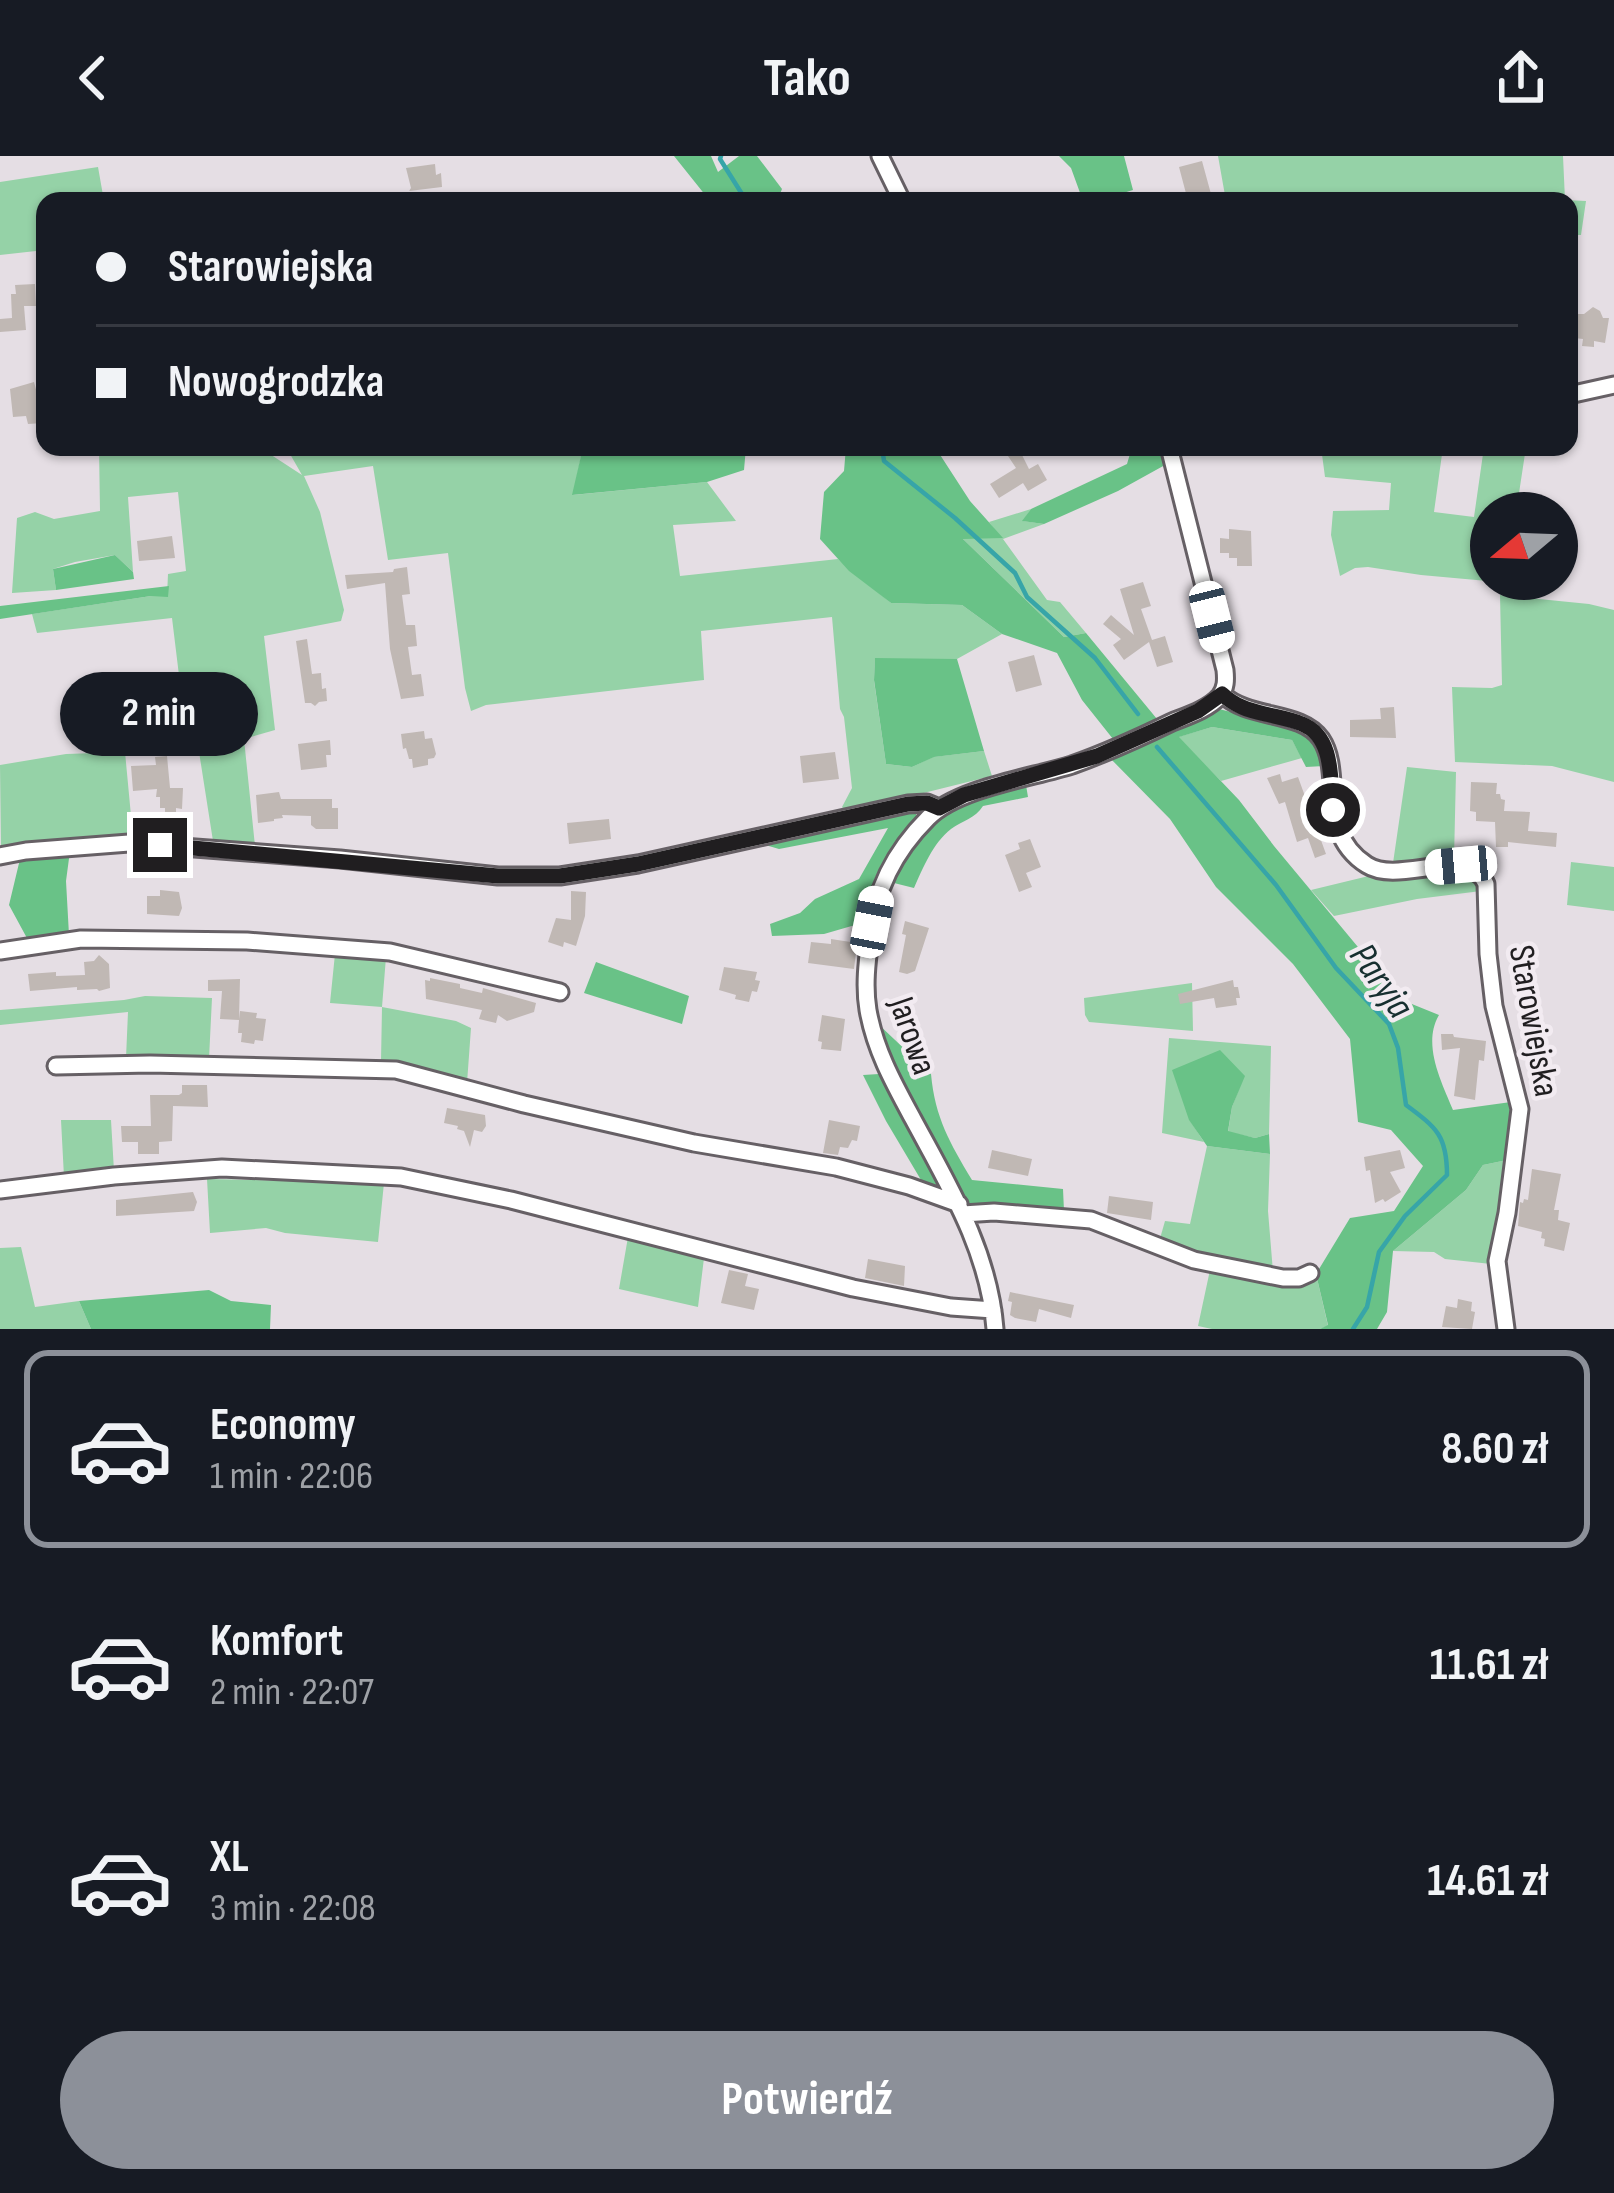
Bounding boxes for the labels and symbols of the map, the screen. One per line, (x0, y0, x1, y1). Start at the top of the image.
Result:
north arrow (1470, 492, 1578, 600)
car (1186, 578, 1238, 656)
callout: 2 min (61, 671, 259, 755)
route start (1306, 783, 1360, 837)
route end (133, 818, 187, 872)
car (1424, 844, 1498, 886)
car (847, 883, 897, 961)
water label: Paryja (1339, 935, 1423, 1028)
street label: Starowiejska (1499, 942, 1567, 1100)
street label: Jarowa (878, 991, 945, 1081)

